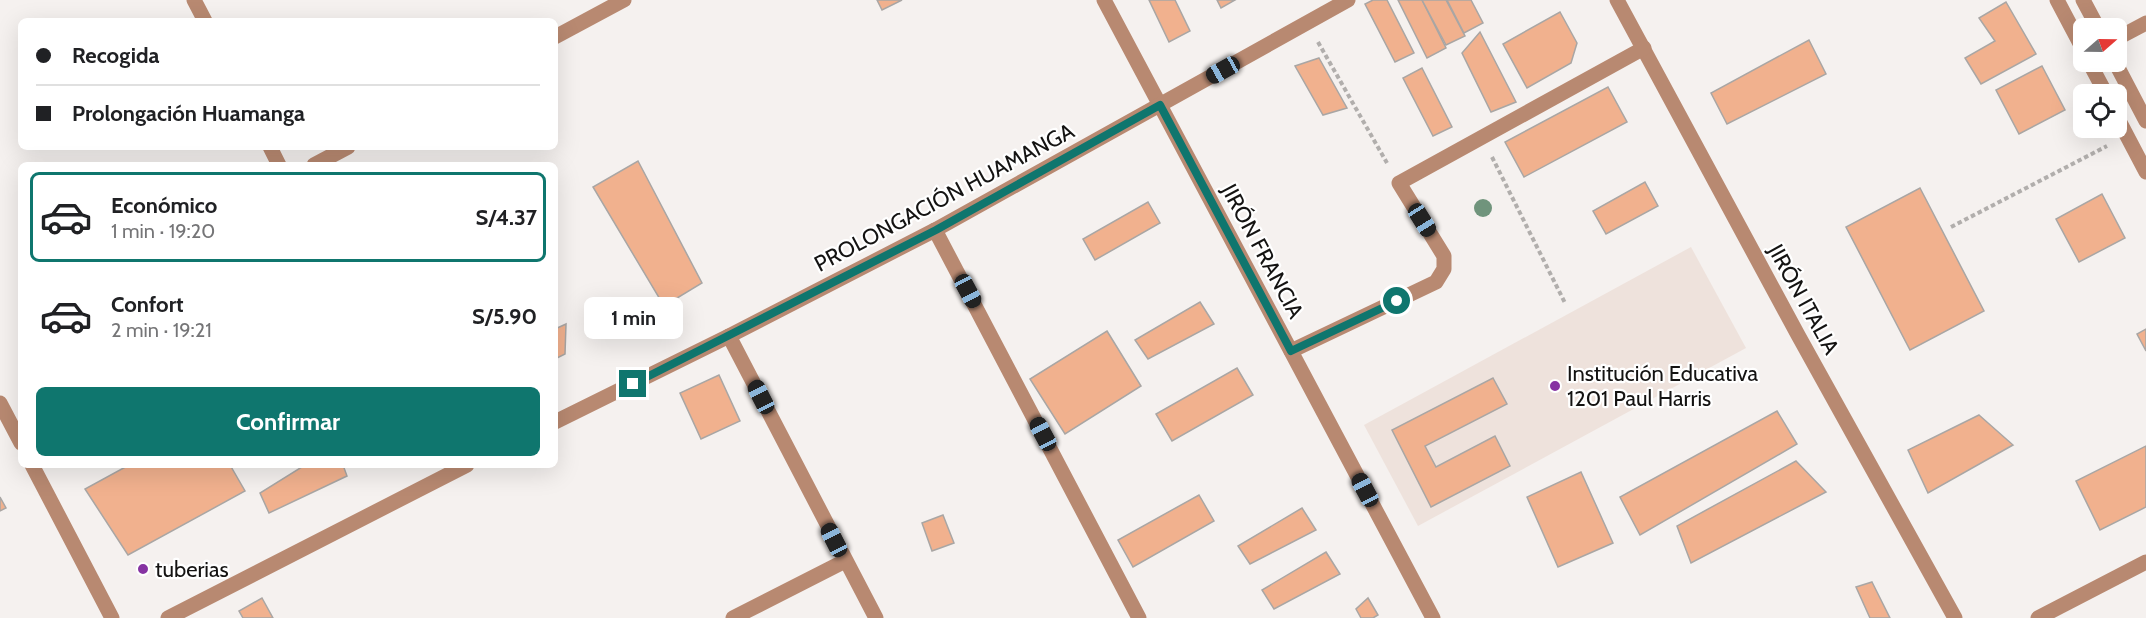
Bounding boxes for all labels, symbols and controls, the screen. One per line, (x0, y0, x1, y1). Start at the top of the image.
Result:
north arrow (2073, 18, 2127, 72)
map controls (2073, 18, 2127, 138)
text: Recogida (72, 42, 159, 69)
car (1203, 53, 1243, 87)
button: locate (2073, 84, 2127, 138)
text: Prolongación Huamanga (72, 100, 305, 127)
street label: PROLONGACIÓN HUAMANGA (810, 117, 1079, 277)
street label: JIRÓN FRANCIA (1215, 179, 1310, 323)
icon: car (39, 190, 93, 244)
text: Económico (111, 192, 217, 219)
car (1405, 200, 1439, 240)
text: S/4.37 (476, 204, 537, 231)
text: 1 min · 19:20 (111, 219, 215, 243)
street label: JIRÓN ITALIA (1762, 239, 1845, 359)
car (952, 271, 984, 311)
route start (1383, 287, 1410, 314)
icon: car (39, 289, 93, 343)
text: Confort (111, 291, 184, 318)
callout: 1 min (584, 297, 682, 339)
text: S/5.90 (472, 303, 537, 330)
text: 1 min (611, 306, 656, 330)
text: 2 min · 19:21 (111, 318, 212, 342)
place label: Institución Educativa 1201 Paul Harris (1567, 360, 1759, 412)
route end (619, 370, 646, 397)
car (745, 377, 777, 417)
marker: Institución Educativa 1201 Paul Harris (1548, 379, 1562, 393)
button: Confirmar (36, 387, 540, 456)
car (1027, 414, 1059, 454)
car (1349, 470, 1381, 510)
car (818, 520, 850, 560)
place label: tuberias (155, 556, 229, 583)
marker: tuberias (136, 562, 150, 576)

